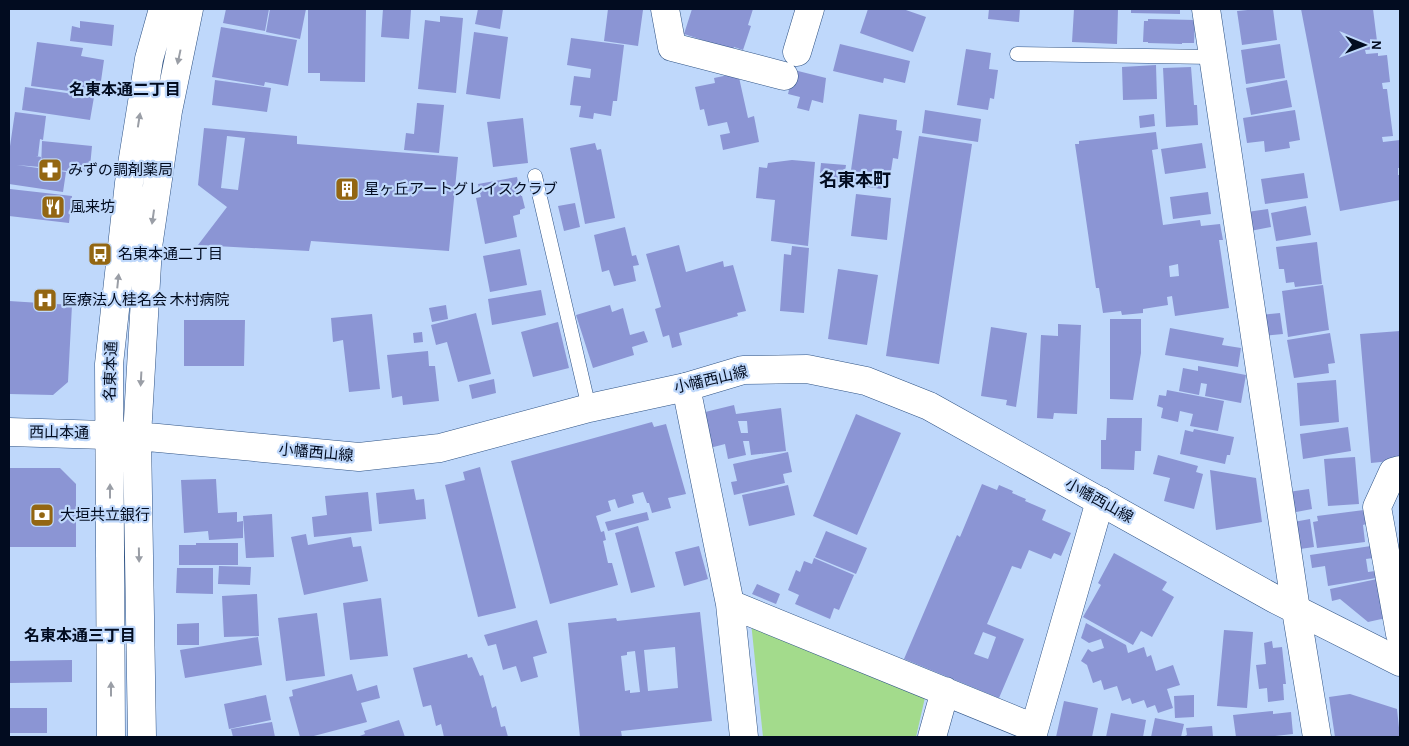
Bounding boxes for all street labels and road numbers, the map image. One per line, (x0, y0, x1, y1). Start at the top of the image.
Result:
street label: 名東本通 (101, 341, 120, 401)
street label: 小幡西山線 (673, 363, 749, 396)
street label: 西山本通 (29, 424, 89, 441)
street label: 小幡西山線 (278, 441, 354, 464)
street label: 小幡西山線 (1063, 475, 1136, 526)

